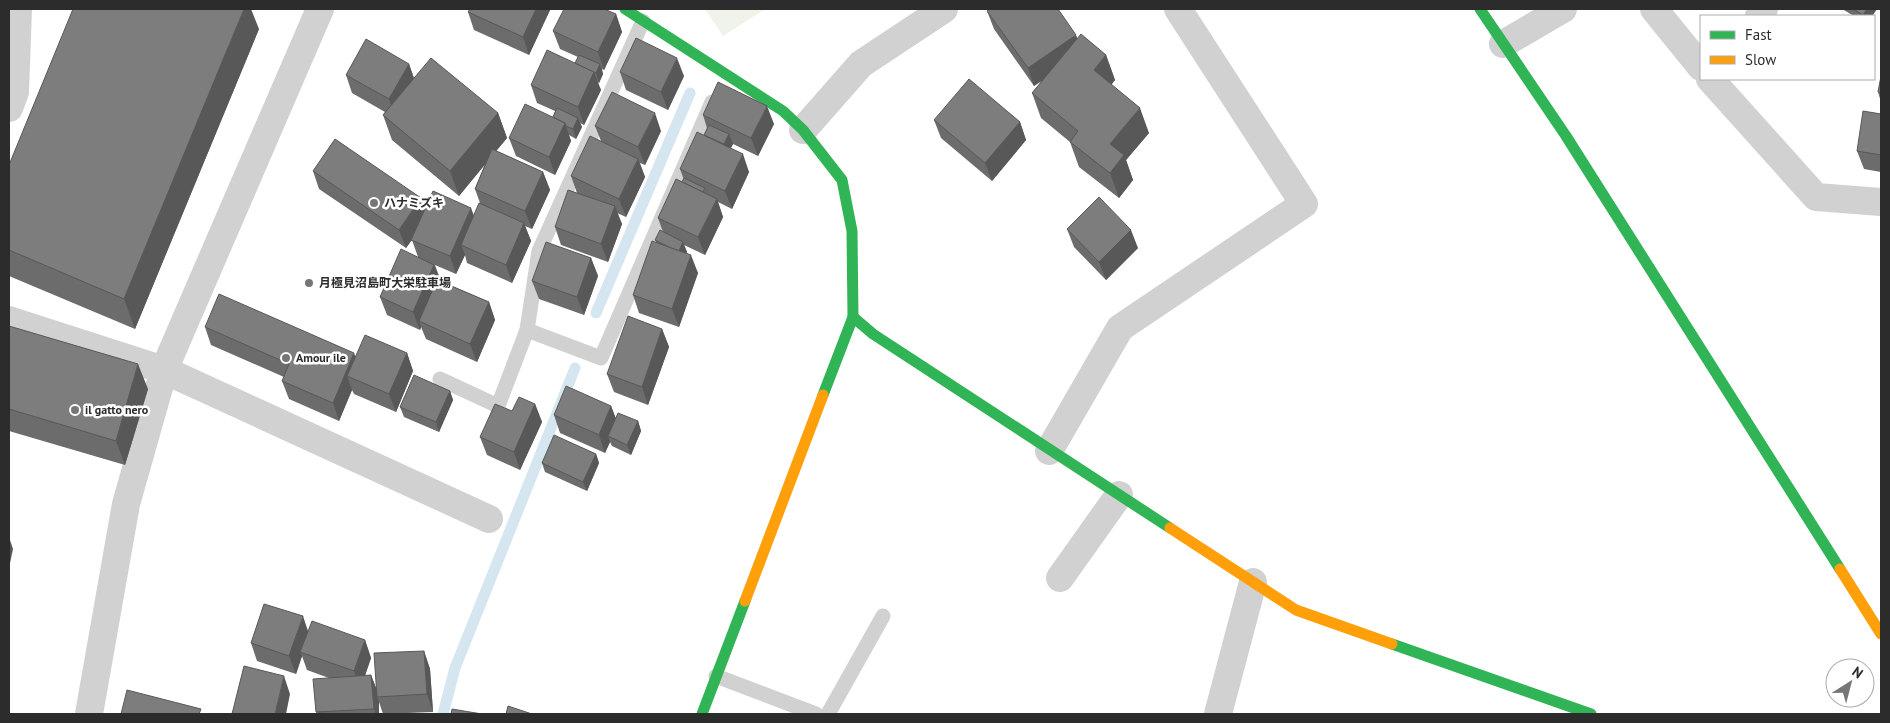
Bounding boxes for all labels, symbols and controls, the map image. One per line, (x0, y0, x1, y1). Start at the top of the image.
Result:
legend (1700, 15, 1875, 80)
text: Fast (1745, 25, 1772, 44)
text: Slow (1745, 50, 1776, 69)
place label: ハナミズキ (384, 195, 444, 210)
marker: ハナミズキ (368, 197, 380, 209)
place label: 月極見沼島町大栄駐車場 (319, 275, 451, 290)
marker: 月極見沼島町大栄駐車場 (303, 277, 315, 289)
place label: Amour ile (296, 350, 346, 365)
marker: Amour ile (280, 352, 292, 364)
place label: il gatto nero (85, 402, 149, 417)
marker: il gatto nero (69, 404, 81, 416)
north arrow (1825, 658, 1875, 708)
text: N (1849, 662, 1867, 682)

